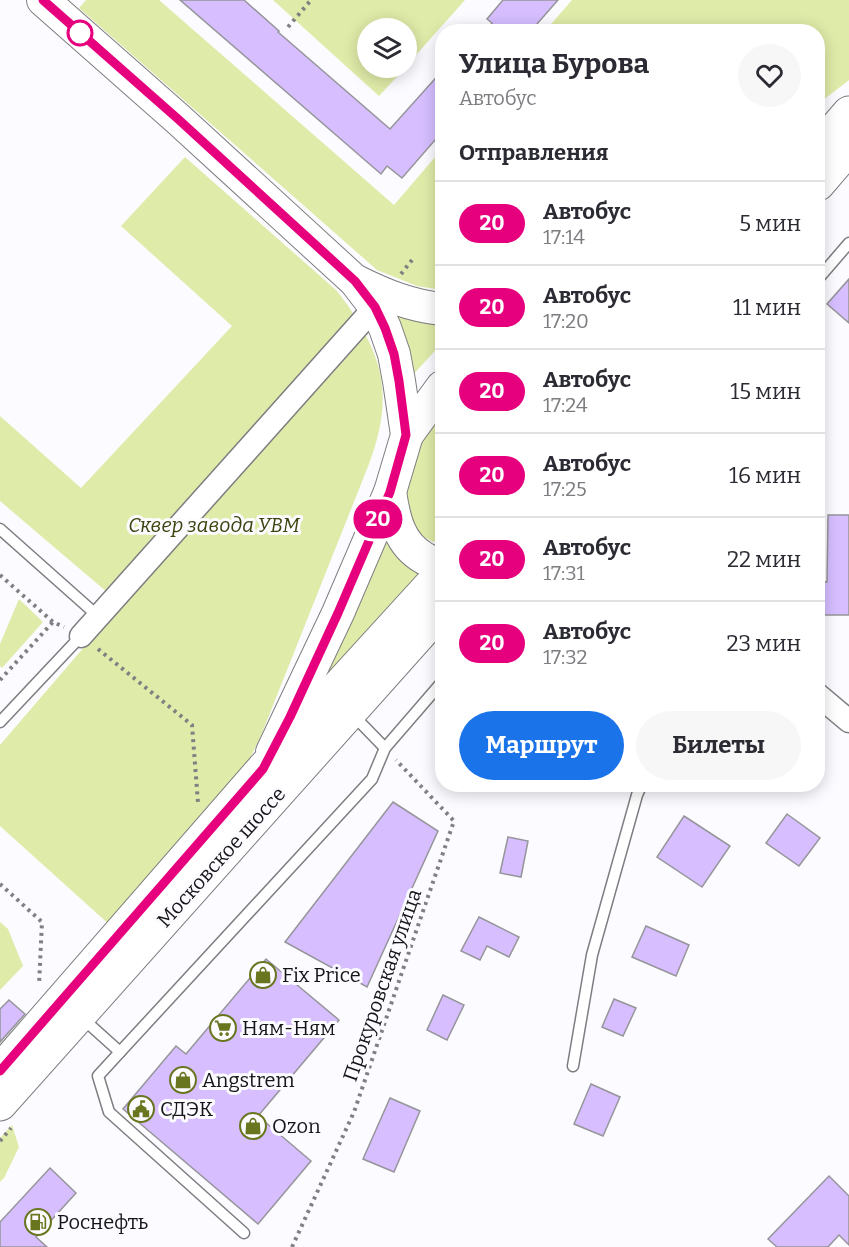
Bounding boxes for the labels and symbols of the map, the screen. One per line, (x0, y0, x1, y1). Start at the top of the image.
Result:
unlabelled marker (67, 20, 93, 46)
line badge: 20 (351, 500, 405, 538)
park label: Сквер завода УВМ (128, 513, 300, 537)
street label: Московское шоссе (152, 782, 290, 932)
street label: Прокуровская улица (338, 886, 426, 1084)
shop icon: Fix Price (248, 960, 278, 990)
place label: Fix Price (282, 963, 361, 987)
supermarket icon: Ням-Ням (208, 1013, 238, 1043)
place label: Ням-Ням (242, 1016, 335, 1040)
shop icon: Angstrem (168, 1065, 198, 1095)
place label: Angstrem (202, 1068, 295, 1092)
public building icon: СДЭК (126, 1094, 156, 1124)
place label: СДЭК (160, 1097, 213, 1121)
shop icon: Ozon (238, 1111, 268, 1141)
place label: Ozon (272, 1114, 321, 1138)
fuel station icon: Роснефть (23, 1207, 53, 1237)
place label: Роснефть (57, 1210, 148, 1234)

